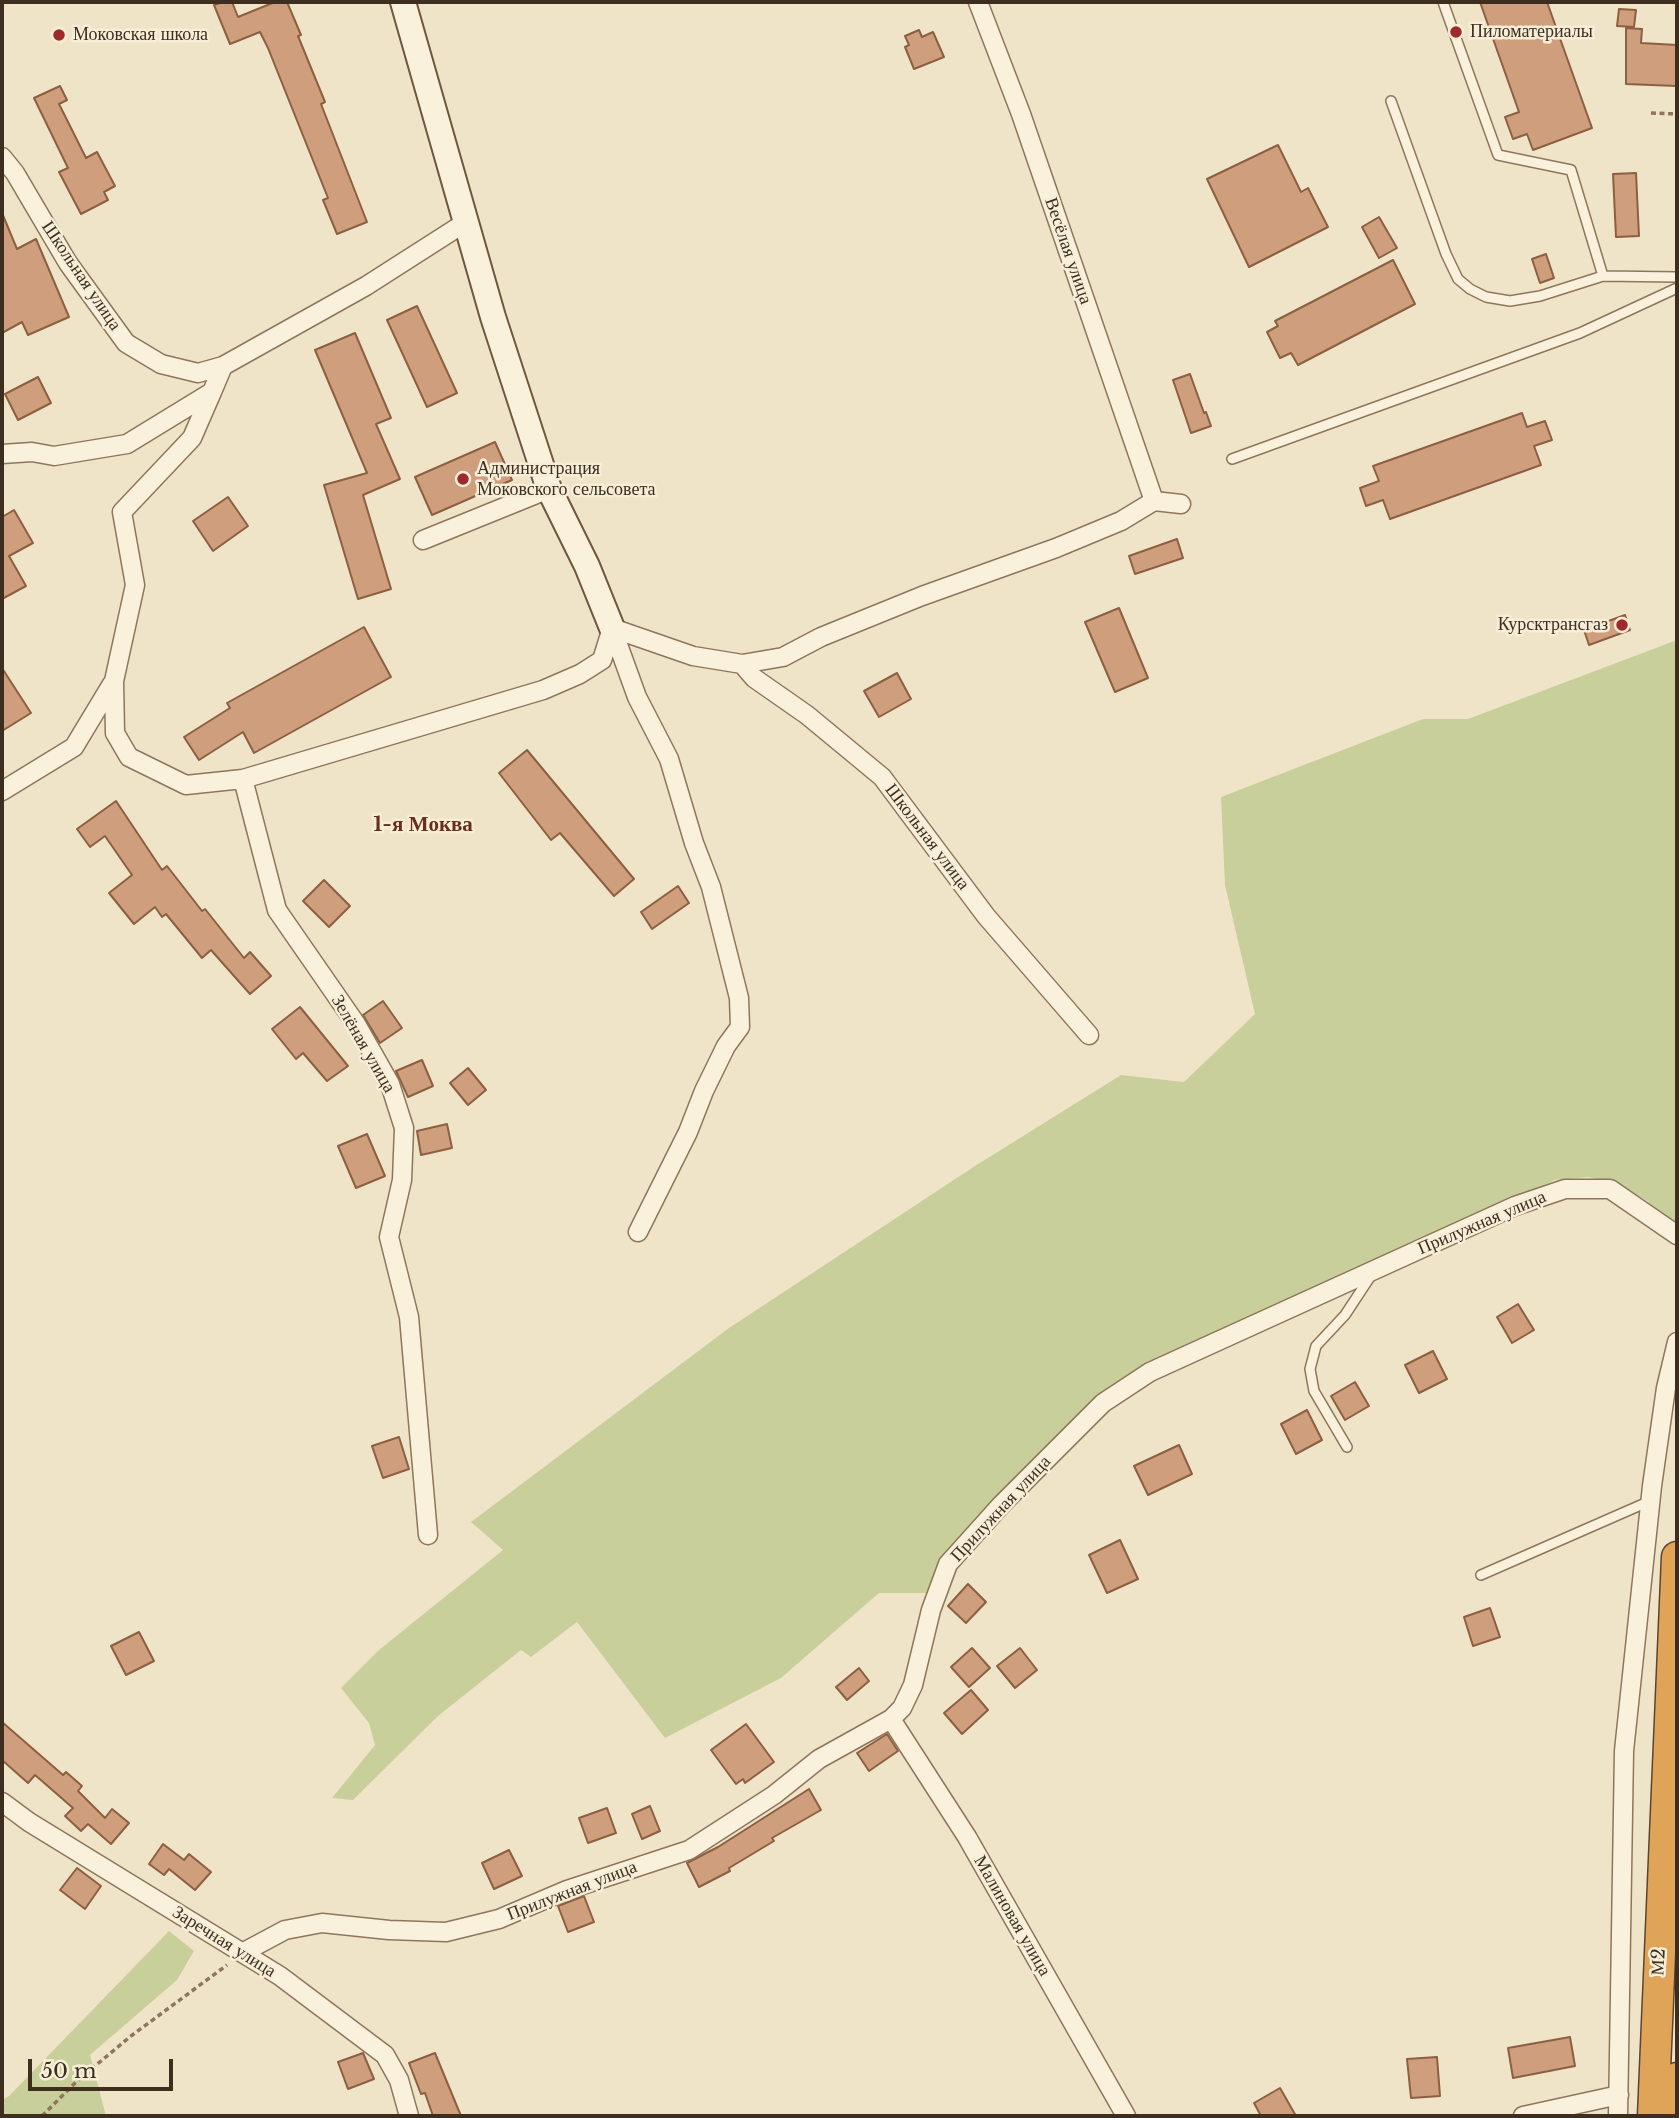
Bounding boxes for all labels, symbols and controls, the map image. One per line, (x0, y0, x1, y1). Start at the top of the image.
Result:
place label: Пиломатериалы (1470, 21, 1593, 43)
place label: Моковская школа (73, 24, 208, 46)
marker: Пиломатериалы (1448, 24, 1464, 40)
marker: Моковская школа (51, 27, 67, 43)
street label: Весёлая улица (1040, 195, 1096, 307)
street label: Школьная улица (36, 217, 126, 335)
place label: Администрация Моковского сельсовета (477, 458, 656, 500)
marker: Администрация Моковского сельсовета (455, 471, 471, 487)
place label: Курсктрансгаз (1498, 614, 1608, 636)
marker: Курсктрансгаз (1614, 617, 1630, 633)
street label: Школьная улица (880, 780, 974, 894)
district label: 1-я Моква (373, 812, 473, 838)
street label: Зелёная улица (326, 991, 400, 1097)
street label: Прилужная улица (1415, 1186, 1549, 1260)
street label: Прилужная улица (946, 1451, 1056, 1567)
street label: Малиновая улица (969, 1852, 1055, 1980)
street label: Прилужная улица (504, 1856, 640, 1926)
street label: Заречная улица (168, 1902, 280, 1982)
street label: М2 (1648, 1948, 1670, 1976)
scale bar (32, 2044, 177, 2088)
text: 50 m (41, 2058, 96, 2084)

